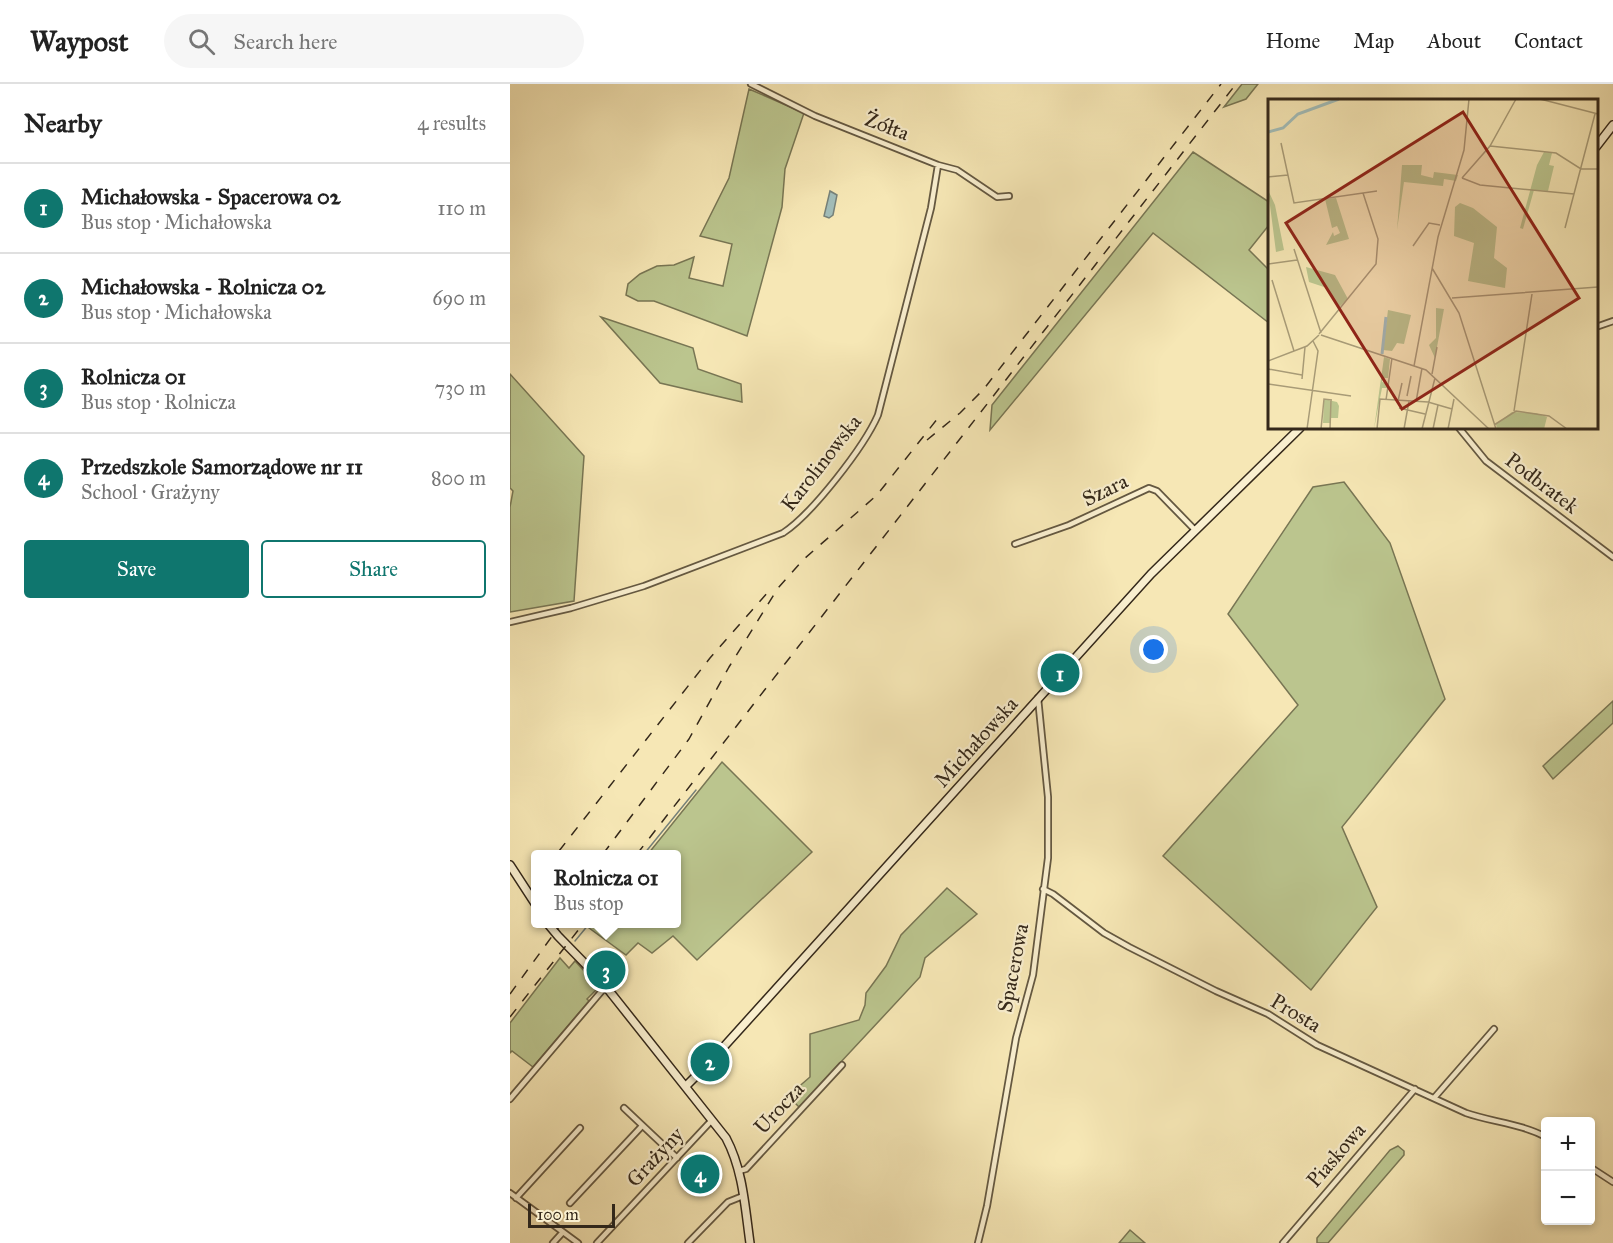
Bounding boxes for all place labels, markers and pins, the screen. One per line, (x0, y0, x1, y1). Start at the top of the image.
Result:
pin: 1 (1040, 650, 1080, 696)
pin: 3 (586, 948, 626, 992)
pin: 2 (690, 1040, 730, 1084)
pin: 4 (680, 1152, 720, 1196)

